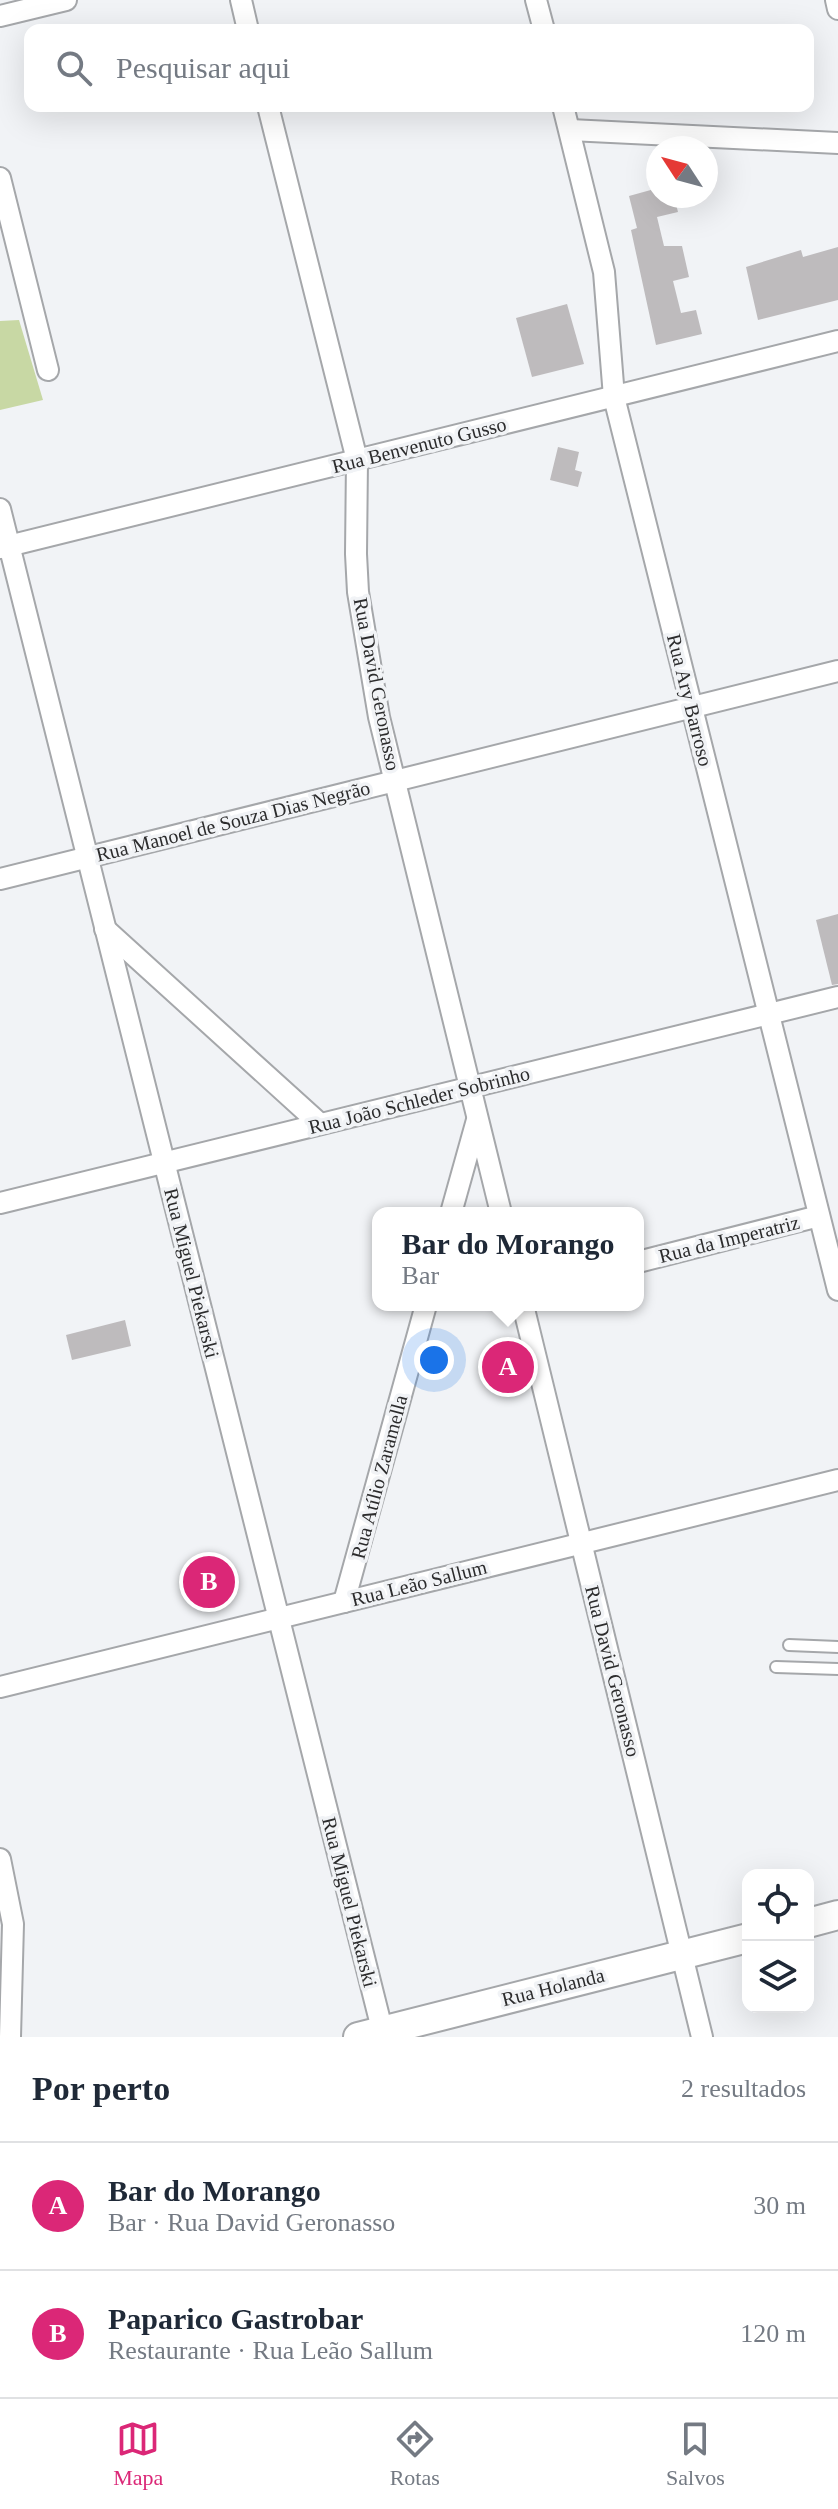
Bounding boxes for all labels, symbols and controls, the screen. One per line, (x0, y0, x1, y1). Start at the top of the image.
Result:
search box (24, 24, 814, 112)
icon: search (52, 46, 96, 90)
text: Pesquisar aqui (116, 51, 290, 84)
north arrow (646, 136, 718, 208)
street label: Rua Benvenuto Gusso (330, 413, 508, 477)
street label: Rua David Geronasso (349, 596, 405, 772)
street label: Rua Ary Barroso (662, 632, 717, 769)
street label: Rua Manoel de Souza Dias Negrão (94, 776, 373, 867)
street label: Rua João Schleder Sobrinho (306, 1062, 532, 1138)
street label: Rua Miguel Piekarski (159, 1186, 224, 1361)
popup (372, 1207, 644, 1311)
street label: Rua da Imperatriz (656, 1211, 802, 1268)
text: Bar do Morango (402, 1227, 614, 1260)
text: Bar (402, 1261, 439, 1290)
pin: A (482, 1337, 534, 1397)
your location (414, 1340, 454, 1380)
street label: Rua Atílio Zaramella (347, 1392, 412, 1561)
pin: B (183, 1552, 235, 1612)
street label: Rua Leão Sallum (349, 1555, 489, 1610)
street label: Rua David Geronasso (581, 1583, 645, 1759)
street label: Rua Miguel Piekarski (317, 1815, 382, 1990)
map controls (742, 1869, 814, 2013)
button: locate (742, 1869, 814, 1941)
button: layers (742, 1941, 814, 2013)
street label: Rua Holanda (499, 1964, 607, 2010)
text: Por perto (32, 2070, 170, 2107)
text: 2 resultados (681, 2074, 806, 2103)
text: Bar do Morango (108, 2174, 321, 2207)
text: A (49, 2191, 67, 2220)
text: 30 m (753, 2191, 806, 2220)
text: Bar · Rua David Geronasso (108, 2208, 395, 2237)
text: Paparico Gastrobar (108, 2302, 363, 2335)
text: B (49, 2319, 67, 2348)
text: 120 m (740, 2319, 806, 2348)
text: Restaurante · Rua Leão Sallum (108, 2336, 433, 2365)
tab: Mapa (113, 2417, 163, 2491)
tab: Rotas (390, 2417, 440, 2491)
tab: Salvos (666, 2417, 725, 2491)

